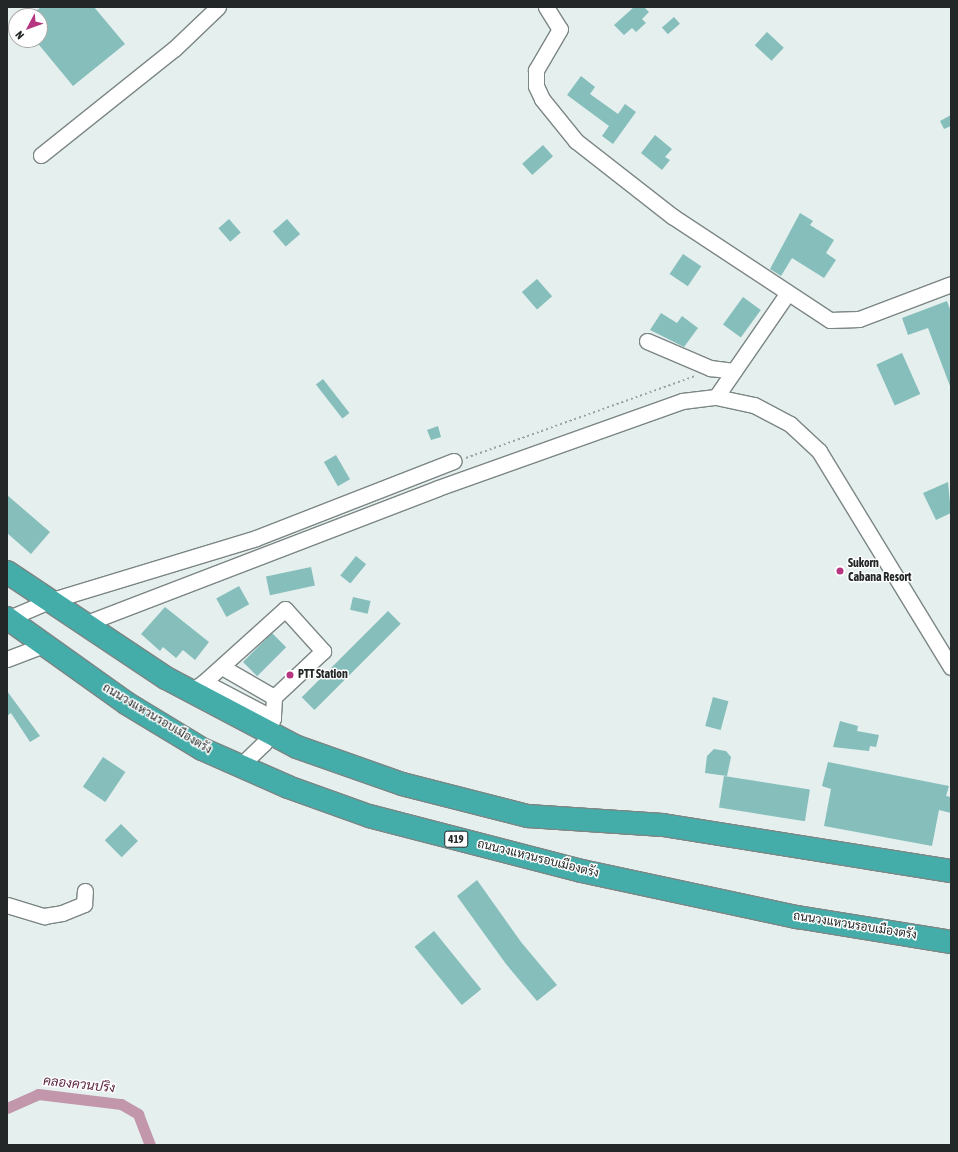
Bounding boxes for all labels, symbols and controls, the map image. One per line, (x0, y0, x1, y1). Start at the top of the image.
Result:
north arrow (8, 8, 48, 48)
text: N (13, 29, 26, 42)
place label: Sukorn Cabana Resort (848, 557, 911, 585)
marker: Sukorn Cabana Resort (835, 566, 845, 576)
place label: PTT Station (298, 668, 348, 682)
marker: PTT Station (285, 670, 295, 680)
street label: ถนนวงแหวนรอบเมืองตรัง (100, 681, 214, 757)
road number: 419 (444, 830, 468, 848)
street label: ถนนวงแหวนรอบเมืองตรัง (476, 837, 600, 881)
street label: ถนนวงแหวนรอบเมืองตรัง (792, 909, 918, 943)
water label: คลองควนปริง (42, 1073, 116, 1097)

